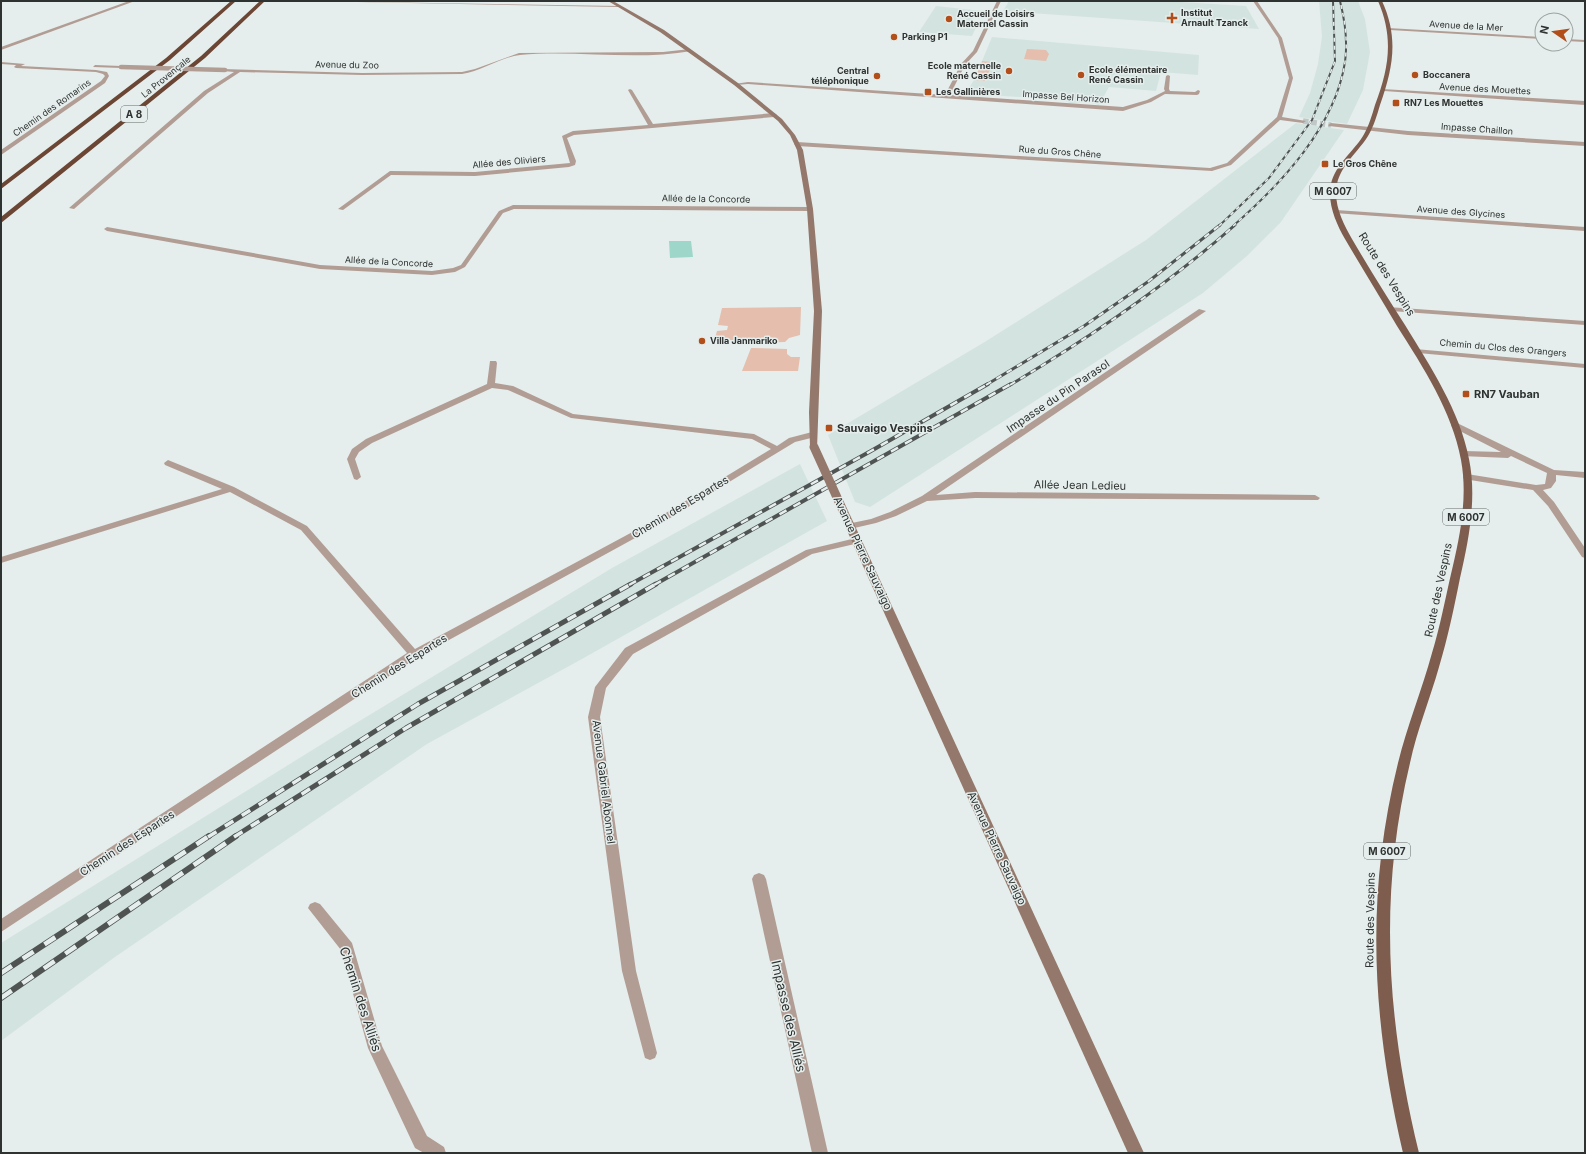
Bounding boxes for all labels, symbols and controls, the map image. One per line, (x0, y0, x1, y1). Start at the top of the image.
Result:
place label: Institut Arnault Tzanck (1181, 7, 1249, 28)
place label: Accueil de Loisirs Maternel Cassin (957, 8, 1034, 29)
marker: Institut Arnault Tzanck (1166, 12, 1178, 24)
north arrow (1534, 12, 1574, 52)
marker: Accueil de Loisirs Maternel Cassin (944, 14, 954, 24)
street label: Avenue de la Mer (1429, 18, 1504, 33)
text: N (1536, 24, 1552, 35)
place label: Parking P1 (902, 31, 948, 42)
marker: Parking P1 (889, 32, 899, 42)
street label: La Provençale (139, 53, 192, 100)
street label: Avenue du Zoo (315, 58, 379, 71)
place label: Ecole maternelle René Cassin (928, 60, 1002, 81)
place label: Ecole élémentaire René Cassin (1089, 64, 1168, 85)
place label: Central téléphonique (811, 65, 870, 86)
marker: Ecole maternelle René Cassin (1004, 66, 1014, 76)
place label: Boccanera (1423, 69, 1470, 80)
marker: Ecole élémentaire René Cassin (1076, 70, 1086, 80)
marker: Boccanera (1410, 70, 1420, 80)
marker: Central téléphonique (872, 71, 882, 81)
street label: Chemin des Romarins (11, 76, 93, 139)
street label: Avenue des Mouettes (1439, 81, 1531, 96)
place label: Les Gallinières (936, 86, 1000, 97)
marker: Les Gallinières (923, 87, 933, 97)
street label: Impasse Bel Horizon (1022, 88, 1110, 105)
place label: RN7 Les Mouettes (1404, 97, 1483, 108)
marker: RN7 Les Mouettes (1391, 98, 1401, 108)
road number: A 8 (121, 106, 147, 122)
street label: Impasse Chaillon (1441, 120, 1514, 137)
street label: Rue du Gros Chêne (1018, 143, 1102, 160)
street label: Allée des Oliviers (472, 153, 546, 170)
place label: Le Gros Chêne (1333, 158, 1398, 169)
marker: Le Gros Chêne (1320, 159, 1330, 169)
road number: M 6007 (1310, 183, 1356, 199)
street label: Allée de la Concorde (662, 192, 750, 205)
street label: Avenue des Glycines (1416, 203, 1506, 220)
street label: Route des Vespins (1356, 230, 1418, 319)
street label: Allée de la Concorde (345, 254, 433, 269)
place label: Villa Janmariko (710, 335, 778, 346)
marker: Villa Janmariko (697, 336, 707, 346)
street label: Chemin du Clos des Orangers (1439, 336, 1567, 359)
street label: Impasse du Pin Parasol (1004, 356, 1112, 436)
place label: RN7 Vauban (1474, 387, 1540, 401)
marker: RN7 Vauban (1461, 389, 1471, 399)
place label: Sauvaigo Vespins (837, 421, 933, 435)
marker: Sauvaigo Vespins (824, 423, 834, 433)
street label: Chemin des Espartes (629, 472, 731, 541)
street label: Allée Jean Ledieu (1034, 477, 1126, 493)
street label: Avenue Pierre Sauvaigo (831, 494, 896, 612)
road number: M 6007 (1443, 509, 1489, 525)
street label: Route des Vespins (1421, 541, 1455, 638)
street label: Chemin des Espartes (348, 631, 450, 701)
street label: Avenue Gabriel Abonnel (589, 719, 619, 845)
street label: Avenue Pierre Sauvaigo (965, 789, 1030, 907)
street label: Chemin des Espartes (77, 807, 177, 879)
road number: M 6007 (1364, 843, 1410, 859)
street label: Route des Vespins (1362, 872, 1378, 968)
street label: Chemin des Alliés (336, 944, 386, 1054)
street label: Impasse des Alliés (768, 959, 810, 1074)

